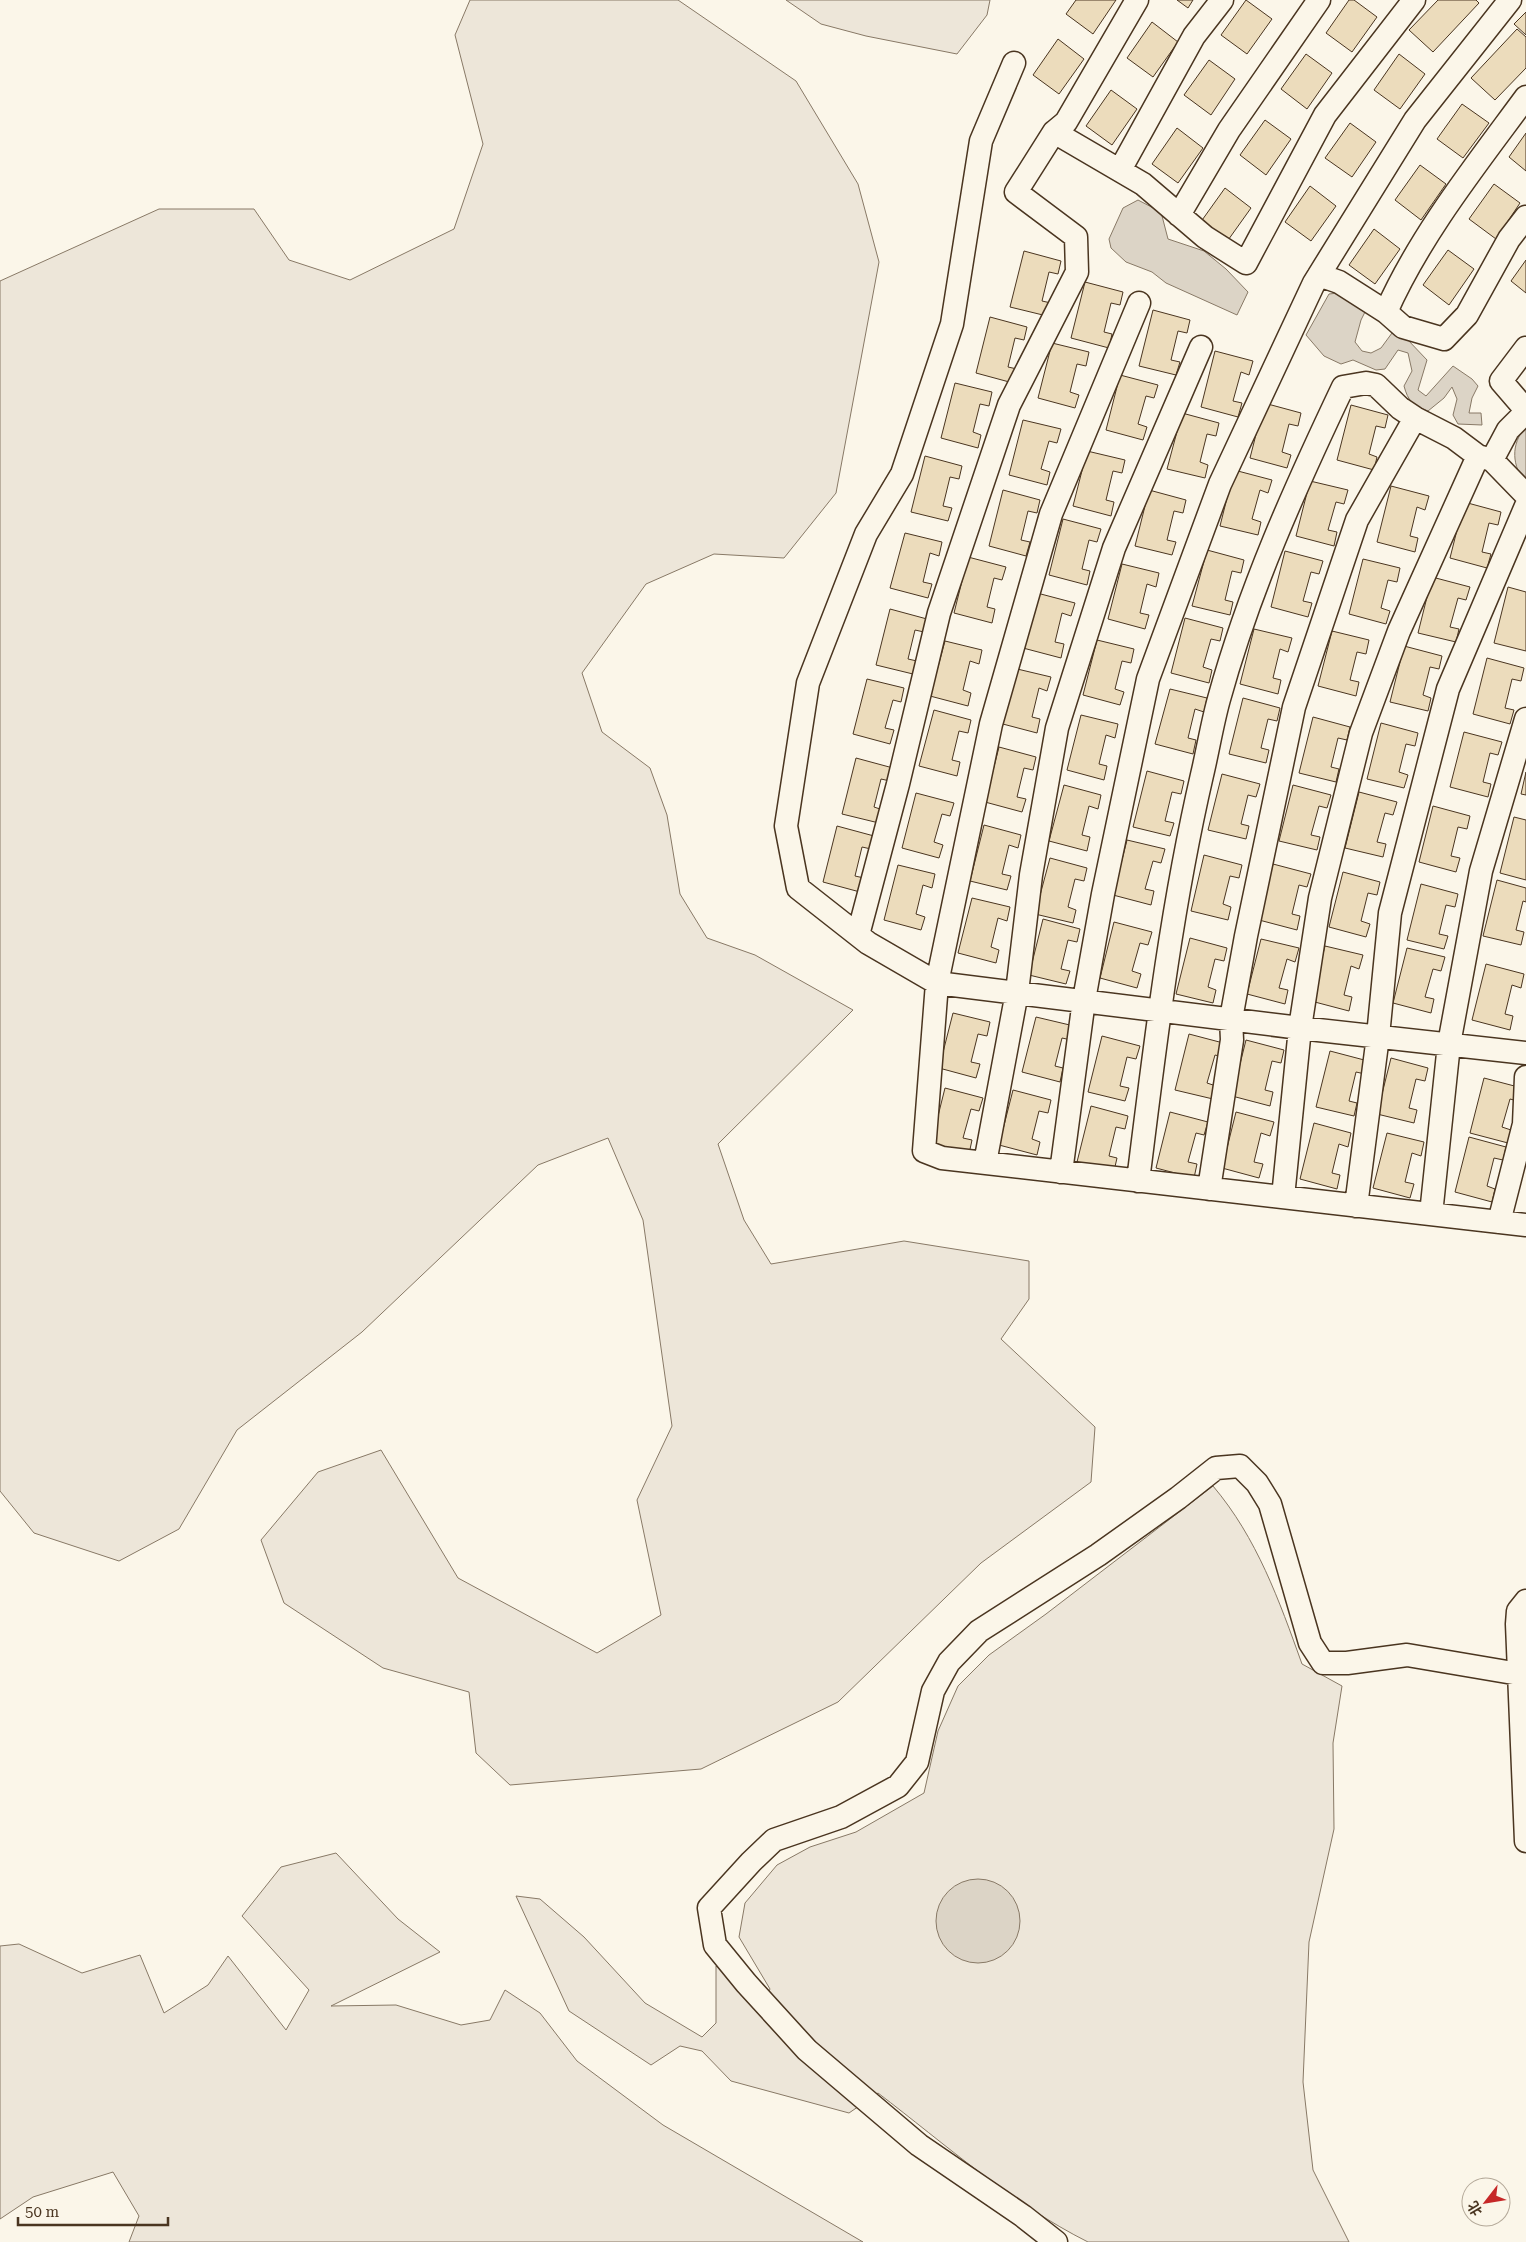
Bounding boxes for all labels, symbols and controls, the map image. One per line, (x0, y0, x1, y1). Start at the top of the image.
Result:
north arrow (1461, 2177, 1511, 2227)
scale bar (18, 2194, 168, 2226)
text: 北 (1464, 2199, 1485, 2219)
text: 50 m (25, 2203, 60, 2221)

